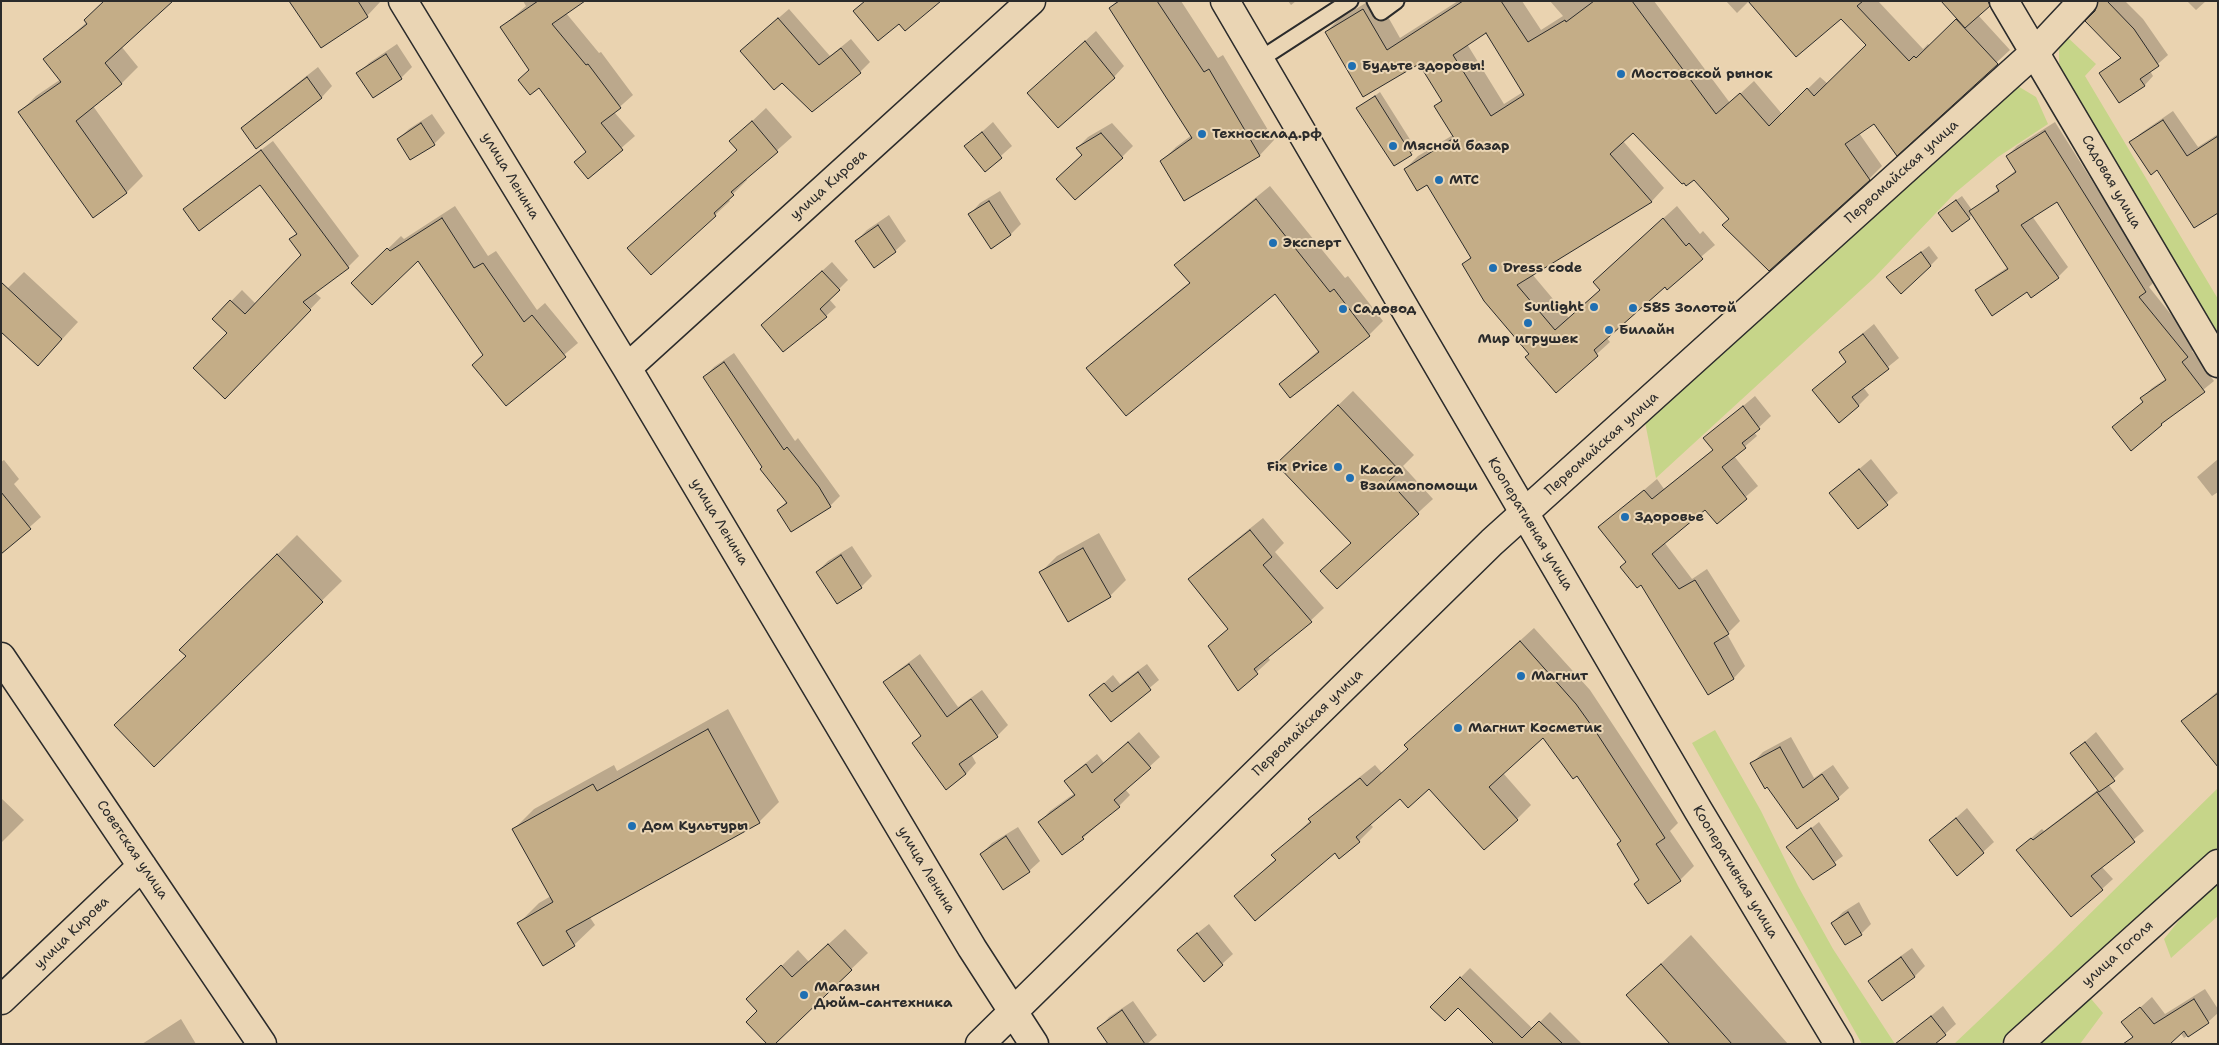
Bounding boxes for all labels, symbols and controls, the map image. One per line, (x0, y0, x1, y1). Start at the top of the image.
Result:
place label: Будьте здоровы! (1362, 58, 1485, 74)
marker: Будьте здоровы! (1346, 60, 1358, 72)
place label: Мостовской рынок (1631, 66, 1773, 82)
marker: Мостовской рынок (1615, 68, 1627, 80)
street label: Первомайская улица (1842, 117, 1962, 227)
place label: Техносклад.рф (1212, 126, 1322, 142)
marker: Техносклад.рф (1196, 128, 1208, 140)
street label: улица Ленина (477, 130, 543, 222)
street label: Садовая улица (2077, 132, 2145, 232)
place label: Мясной базар (1403, 138, 1509, 154)
marker: Мясной базар (1387, 140, 1399, 152)
street label: улица Кирова (787, 146, 871, 224)
place label: МТС (1449, 172, 1479, 188)
marker: МТС (1433, 174, 1445, 186)
place label: Эксперт (1283, 235, 1341, 251)
marker: Эксперт (1267, 237, 1279, 249)
place label: Dress code (1503, 260, 1582, 276)
marker: Dress code (1487, 262, 1499, 274)
place label: Sunlight (1524, 299, 1584, 315)
place label: 585 Золотой (1643, 300, 1736, 316)
place label: Садовод (1353, 301, 1416, 317)
marker: Sunlight (1588, 301, 1600, 313)
marker: 585 Золотой (1627, 302, 1639, 314)
marker: Садовод (1337, 303, 1349, 315)
marker: Мир игрушек (1522, 317, 1534, 329)
place label: Билайн (1619, 322, 1675, 338)
marker: Билайн (1603, 324, 1615, 336)
place label: Мир игрушек (1478, 331, 1578, 347)
street label: Первомайская улица (1542, 389, 1662, 499)
street label: Кооперативная улица (1484, 454, 1576, 594)
place label: Fix Price (1267, 459, 1328, 475)
marker: Fix Price (1332, 461, 1344, 473)
place label: Касса Взаимопомощи (1360, 462, 1478, 494)
marker: Касса Взаимопомощи (1344, 472, 1356, 484)
street label: улица Ленина (686, 476, 752, 568)
place label: Здоровье (1635, 509, 1704, 525)
marker: Здоровье (1619, 511, 1631, 523)
street label: Первомайская улица (1249, 666, 1367, 780)
place label: Магнит (1531, 668, 1588, 684)
marker: Магнит (1515, 670, 1527, 682)
place label: Магнит Косметик (1468, 720, 1602, 736)
marker: Магнит Косметик (1452, 722, 1464, 734)
street label: Советская улица (93, 797, 171, 903)
street label: Кооперативная улица (1689, 802, 1781, 942)
place label: Дом Культуры (642, 818, 748, 834)
marker: Дом Культуры (626, 820, 638, 832)
street label: улица Ленина (893, 824, 959, 916)
street label: улица Кирова (31, 893, 113, 973)
street label: улица Гоголя (2079, 918, 2157, 990)
place label: Магазин Дюйм-сантехника (814, 979, 953, 1012)
marker: Магазин Дюйм-сантехника (798, 989, 810, 1001)

